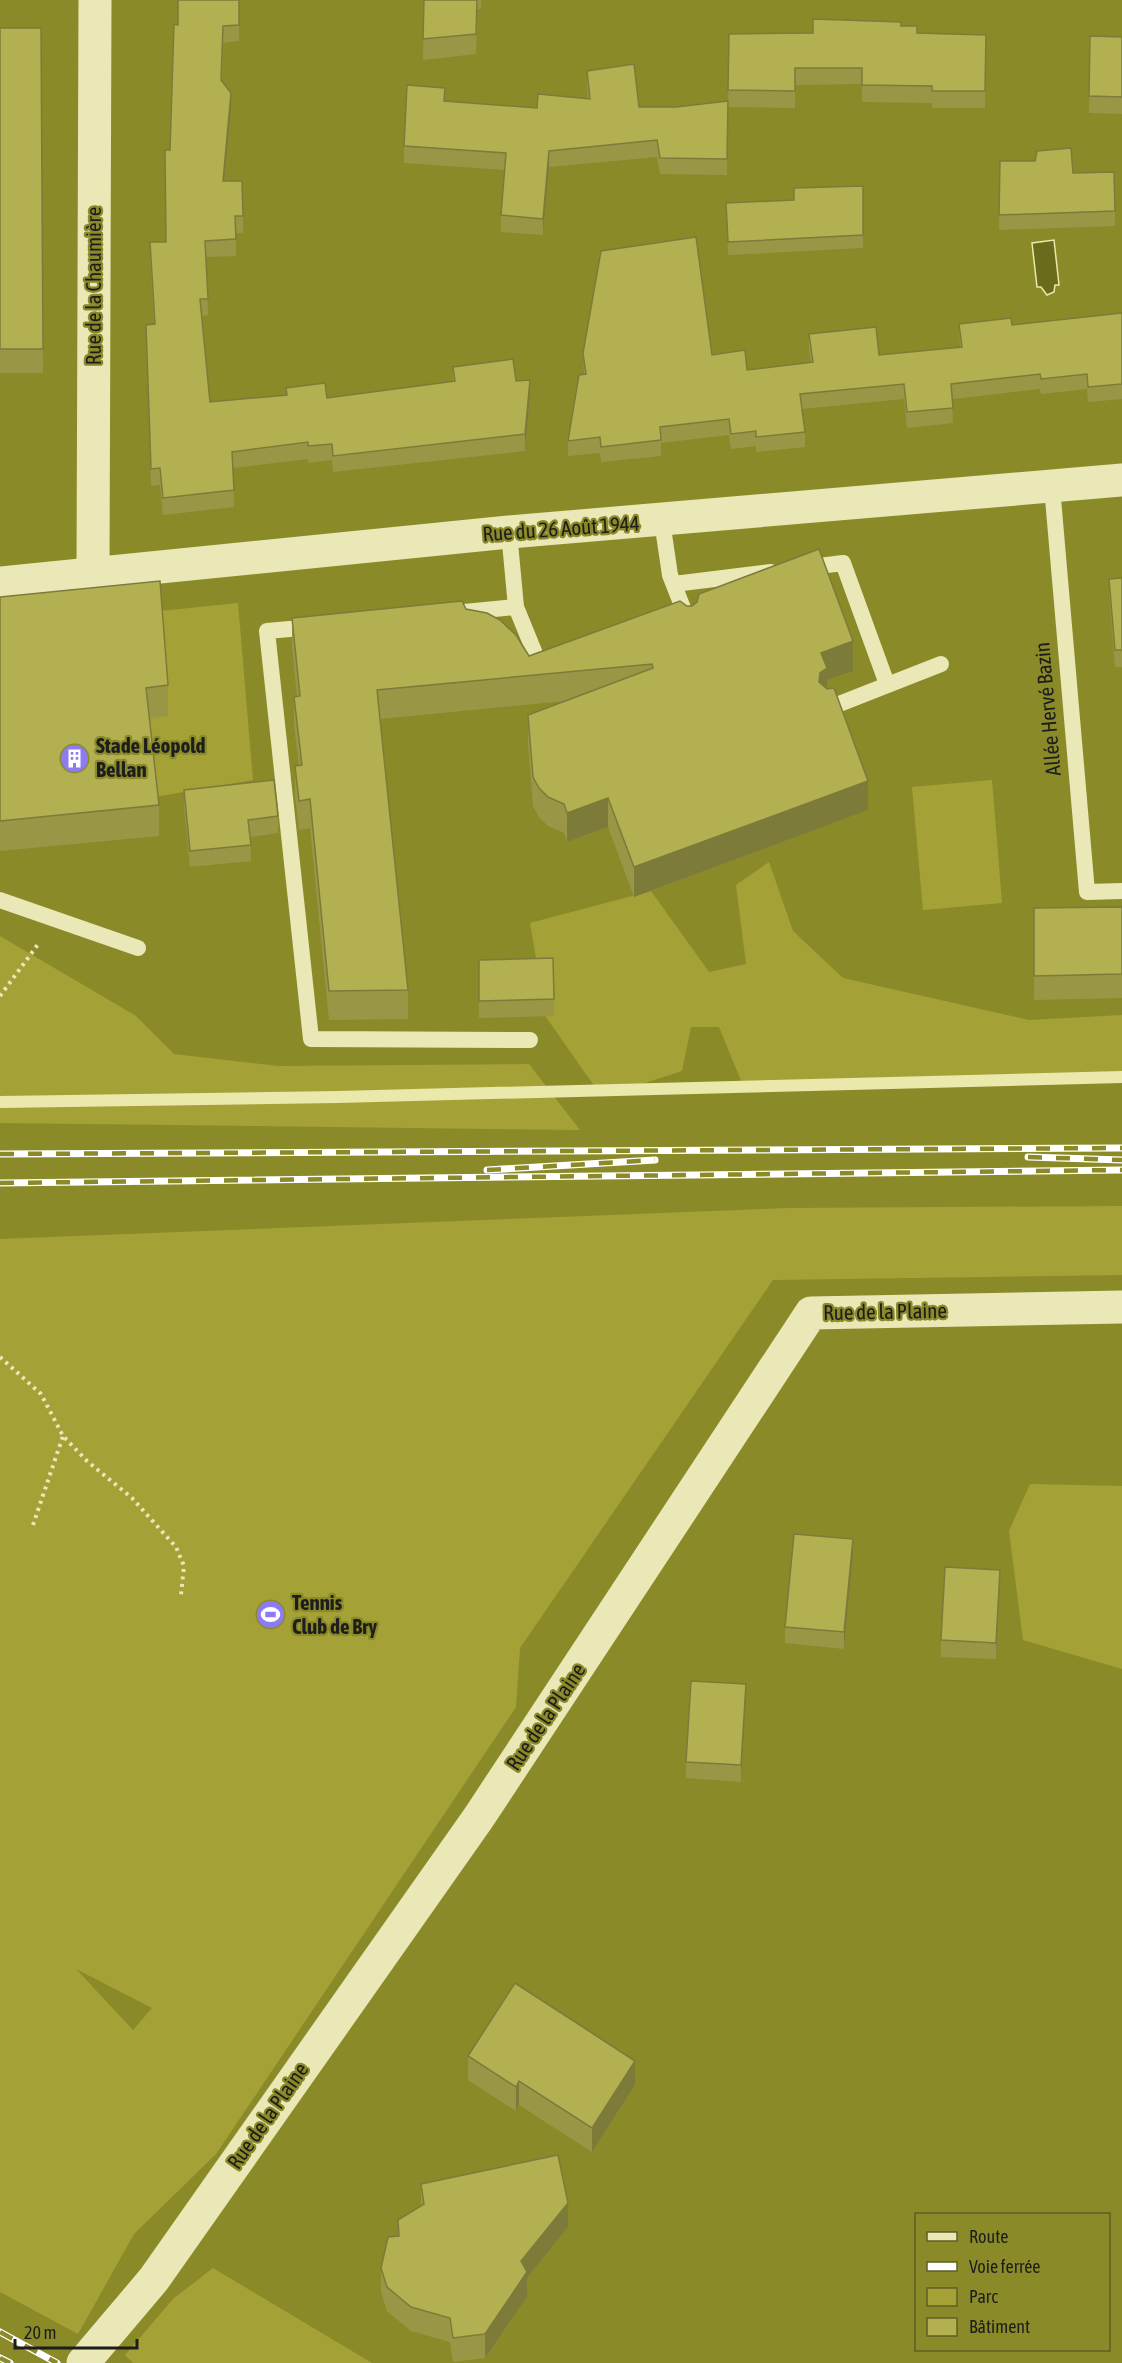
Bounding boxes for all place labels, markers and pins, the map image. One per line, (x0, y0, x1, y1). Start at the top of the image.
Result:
place label: Stade Léopold Bellan (96, 733, 206, 781)
building icon: Stade Léopold Bellan (59, 742, 91, 774)
place label: Tennis Club de Bry (292, 1590, 378, 1638)
sports icon: Tennis Club de Bry (255, 1599, 287, 1631)

